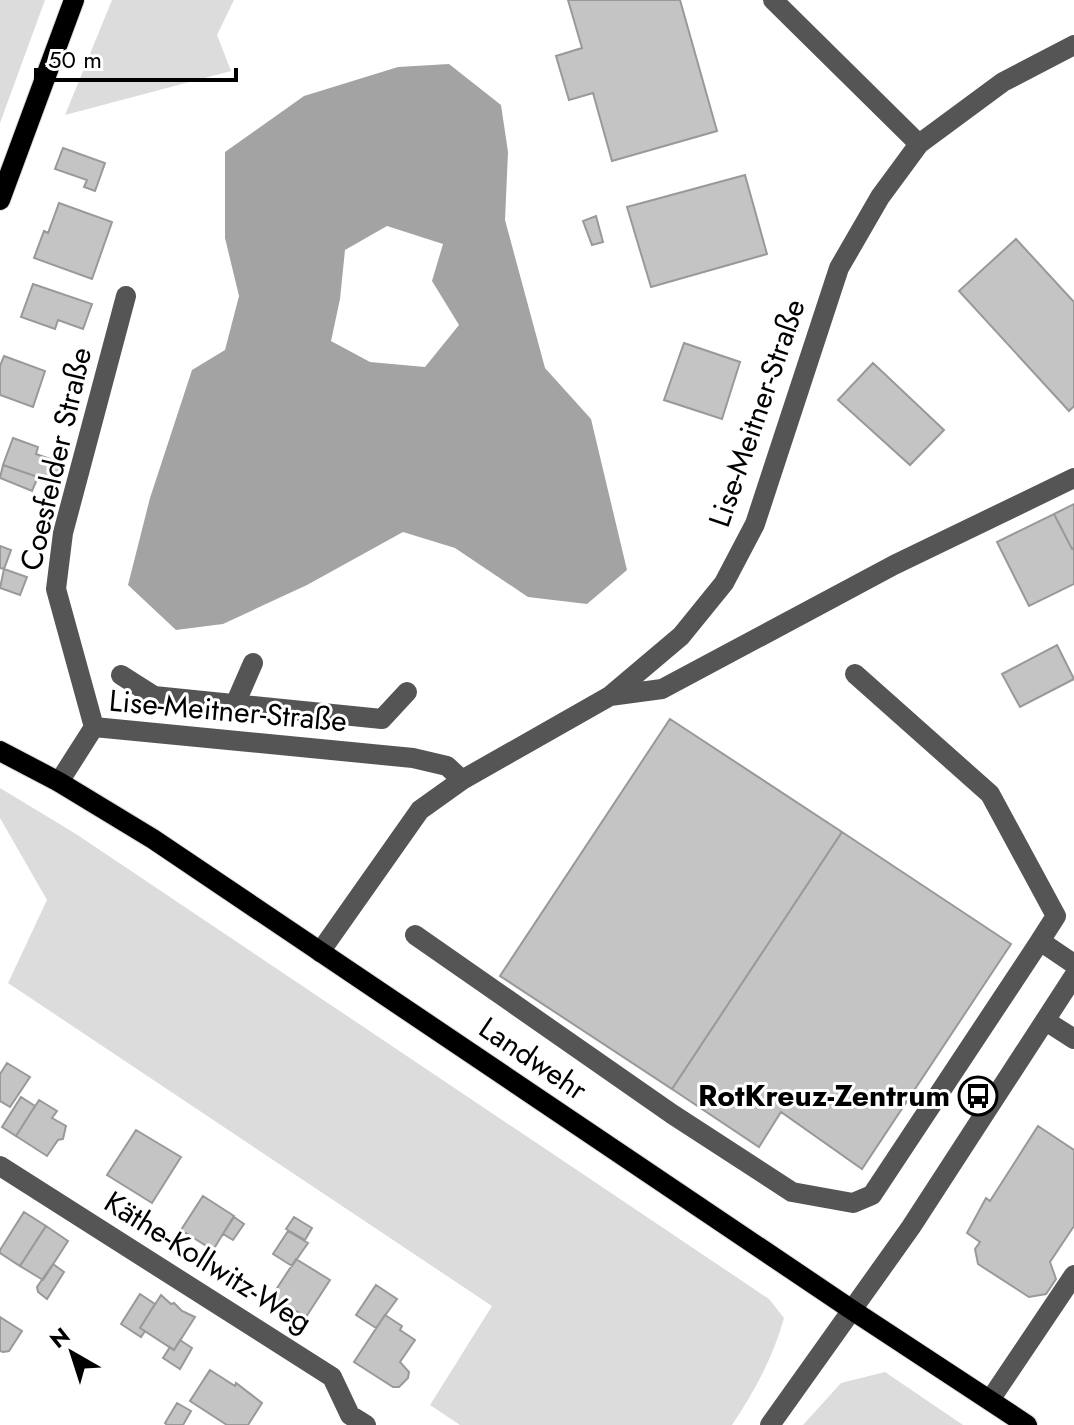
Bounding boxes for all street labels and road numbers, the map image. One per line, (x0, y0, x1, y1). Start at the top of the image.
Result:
street label: Lise-Meitner-Straße (697, 293, 816, 533)
street label: Coesfelder Straße (9, 343, 102, 575)
street label: Lise-Meitner-Straße (107, 679, 349, 742)
street label: Landwehr (471, 1007, 597, 1111)
street label: Käthe-Kollwitz-Weg (96, 1180, 320, 1343)

